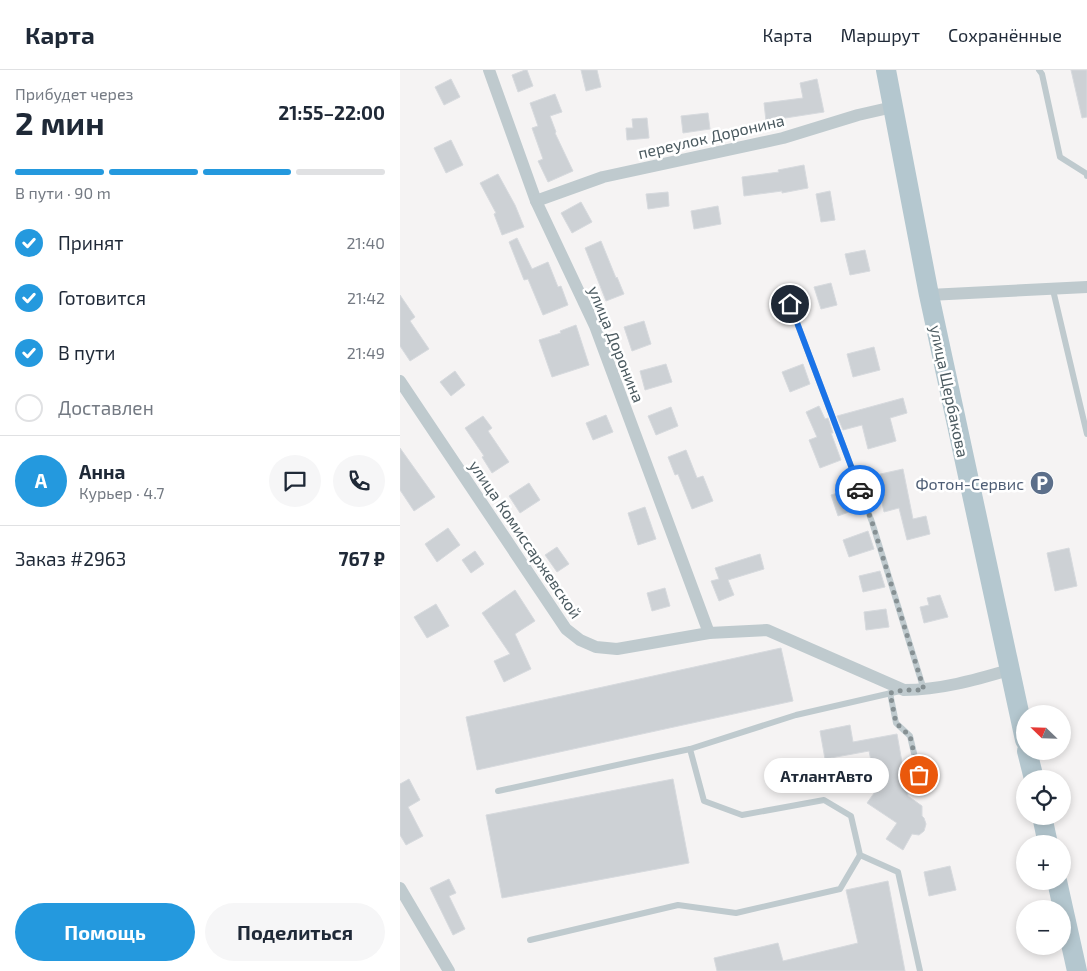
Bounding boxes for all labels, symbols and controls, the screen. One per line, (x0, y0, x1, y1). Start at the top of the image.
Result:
text: Карта (25, 20, 95, 49)
text: Карта (762, 24, 812, 46)
text: Маршрут (840, 24, 920, 46)
text: Сохранённые (948, 24, 1062, 46)
text: Прибудет через (15, 84, 133, 103)
text: 21:55–22:00 (278, 101, 385, 124)
text: 2 мин (15, 103, 105, 141)
street label: переулок Доронина (636, 110, 786, 163)
text: В пути · 90 m (15, 183, 111, 202)
icon: check (15, 229, 43, 257)
text: Принят (58, 231, 124, 254)
text: 21:40 (346, 233, 385, 252)
street label: улица Доронина (584, 283, 649, 405)
pin (769, 283, 811, 325)
icon: check (15, 284, 43, 312)
text: Готовится (58, 286, 146, 309)
text: 21:42 (347, 288, 385, 307)
icon: home (776, 290, 804, 318)
street label: улица Щербакова (926, 323, 973, 459)
icon: check (15, 339, 43, 367)
text: В пути (58, 341, 116, 364)
text: 21:49 (347, 343, 385, 362)
text: Доставлен (58, 396, 154, 419)
button: chat (269, 455, 321, 507)
button: phone (333, 455, 385, 507)
street label: улица Комиссаржевской (465, 456, 586, 622)
text: Анна (79, 460, 125, 483)
courier (835, 465, 885, 515)
text: А (35, 469, 47, 492)
parking icon: Фотон-Сервис (1029, 470, 1055, 496)
place label: Фотон-Сервис (915, 474, 1024, 493)
icon: car (846, 476, 874, 504)
text: Курьер · 4.7 (79, 483, 164, 502)
text: Заказ #2963 (15, 547, 126, 570)
text: 767 ₽ (338, 547, 385, 570)
north arrow (1016, 705, 1071, 760)
map controls (1016, 705, 1071, 955)
pin (898, 754, 940, 796)
callout: АтлантАвто (764, 758, 889, 792)
icon: bag (905, 761, 933, 789)
text: АтлантАвто (780, 766, 873, 785)
button: locate (1016, 770, 1071, 825)
button: + (1016, 835, 1071, 890)
button: − (1016, 900, 1071, 955)
button: Помощь (15, 903, 195, 961)
button: Поделиться (205, 903, 385, 961)

